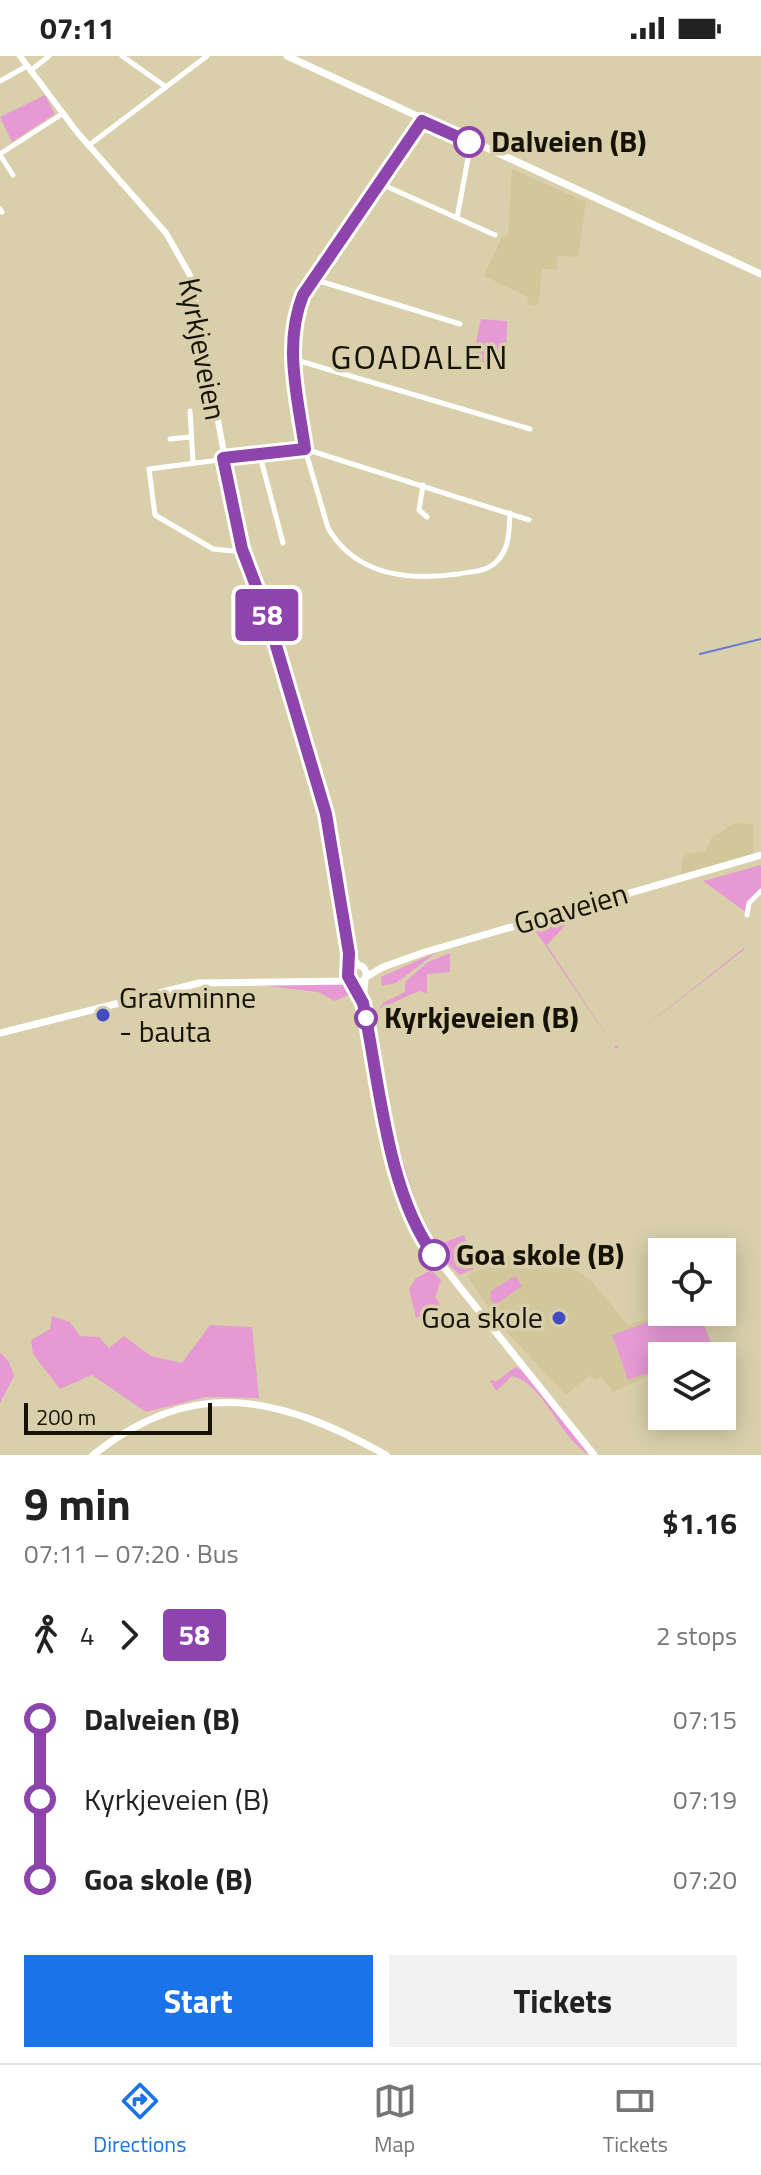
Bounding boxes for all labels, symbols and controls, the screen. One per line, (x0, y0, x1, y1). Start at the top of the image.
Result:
text: 07:11 (40, 5, 115, 51)
place label: Dalveien (B) (491, 118, 647, 164)
marker: Dalveien (B) (454, 127, 484, 157)
street label: Kyrkjeveien (167, 274, 239, 424)
district label: GOADALEN (330, 330, 510, 382)
line badge: 58 (231, 589, 303, 641)
text: 58 (251, 593, 283, 636)
street label: Goaveien (508, 870, 633, 946)
place label: Gravminne - bauta (119, 974, 256, 1054)
place label: Kyrkjeveien (B) (384, 994, 579, 1040)
marker: Gravminne - bauta (94, 1006, 112, 1024)
marker: Kyrkjeveien (B) (355, 1007, 377, 1029)
place label: Goa skole (B) (456, 1231, 624, 1277)
map controls (648, 1238, 736, 1430)
button: locate (648, 1238, 736, 1326)
marker: Goa skole (B) (419, 1240, 449, 1270)
place label: Goa skole (421, 1294, 543, 1340)
marker: Goa skole (550, 1309, 568, 1327)
button: layers (648, 1342, 736, 1430)
scale bar (24, 1399, 212, 1435)
text: 200 m (36, 1400, 96, 1434)
text: 9 min (24, 1470, 131, 1537)
text: $1.16 (662, 1500, 737, 1546)
text: 07:11 – 07:20 · Bus (24, 1534, 239, 1573)
icon: walk (24, 1613, 68, 1657)
icon: forward (107, 1613, 151, 1657)
text: 58 (179, 1613, 210, 1656)
text: 4 (80, 1616, 95, 1655)
text: 2 stops (656, 1616, 737, 1655)
text: Dalveien (B) (84, 1696, 240, 1742)
text: 07:15 (673, 1700, 737, 1739)
text: Kyrkjeveien (B) (84, 1776, 269, 1822)
text: 07:19 (673, 1780, 737, 1819)
text: Goa skole (B) (84, 1856, 252, 1902)
text: 07:20 (673, 1860, 737, 1899)
button: Start (24, 1955, 373, 2047)
button: Tickets (389, 1955, 737, 2047)
tab: Directions (93, 2079, 186, 2161)
tab: Map (373, 2079, 417, 2161)
tab: Tickets (603, 2079, 668, 2161)

